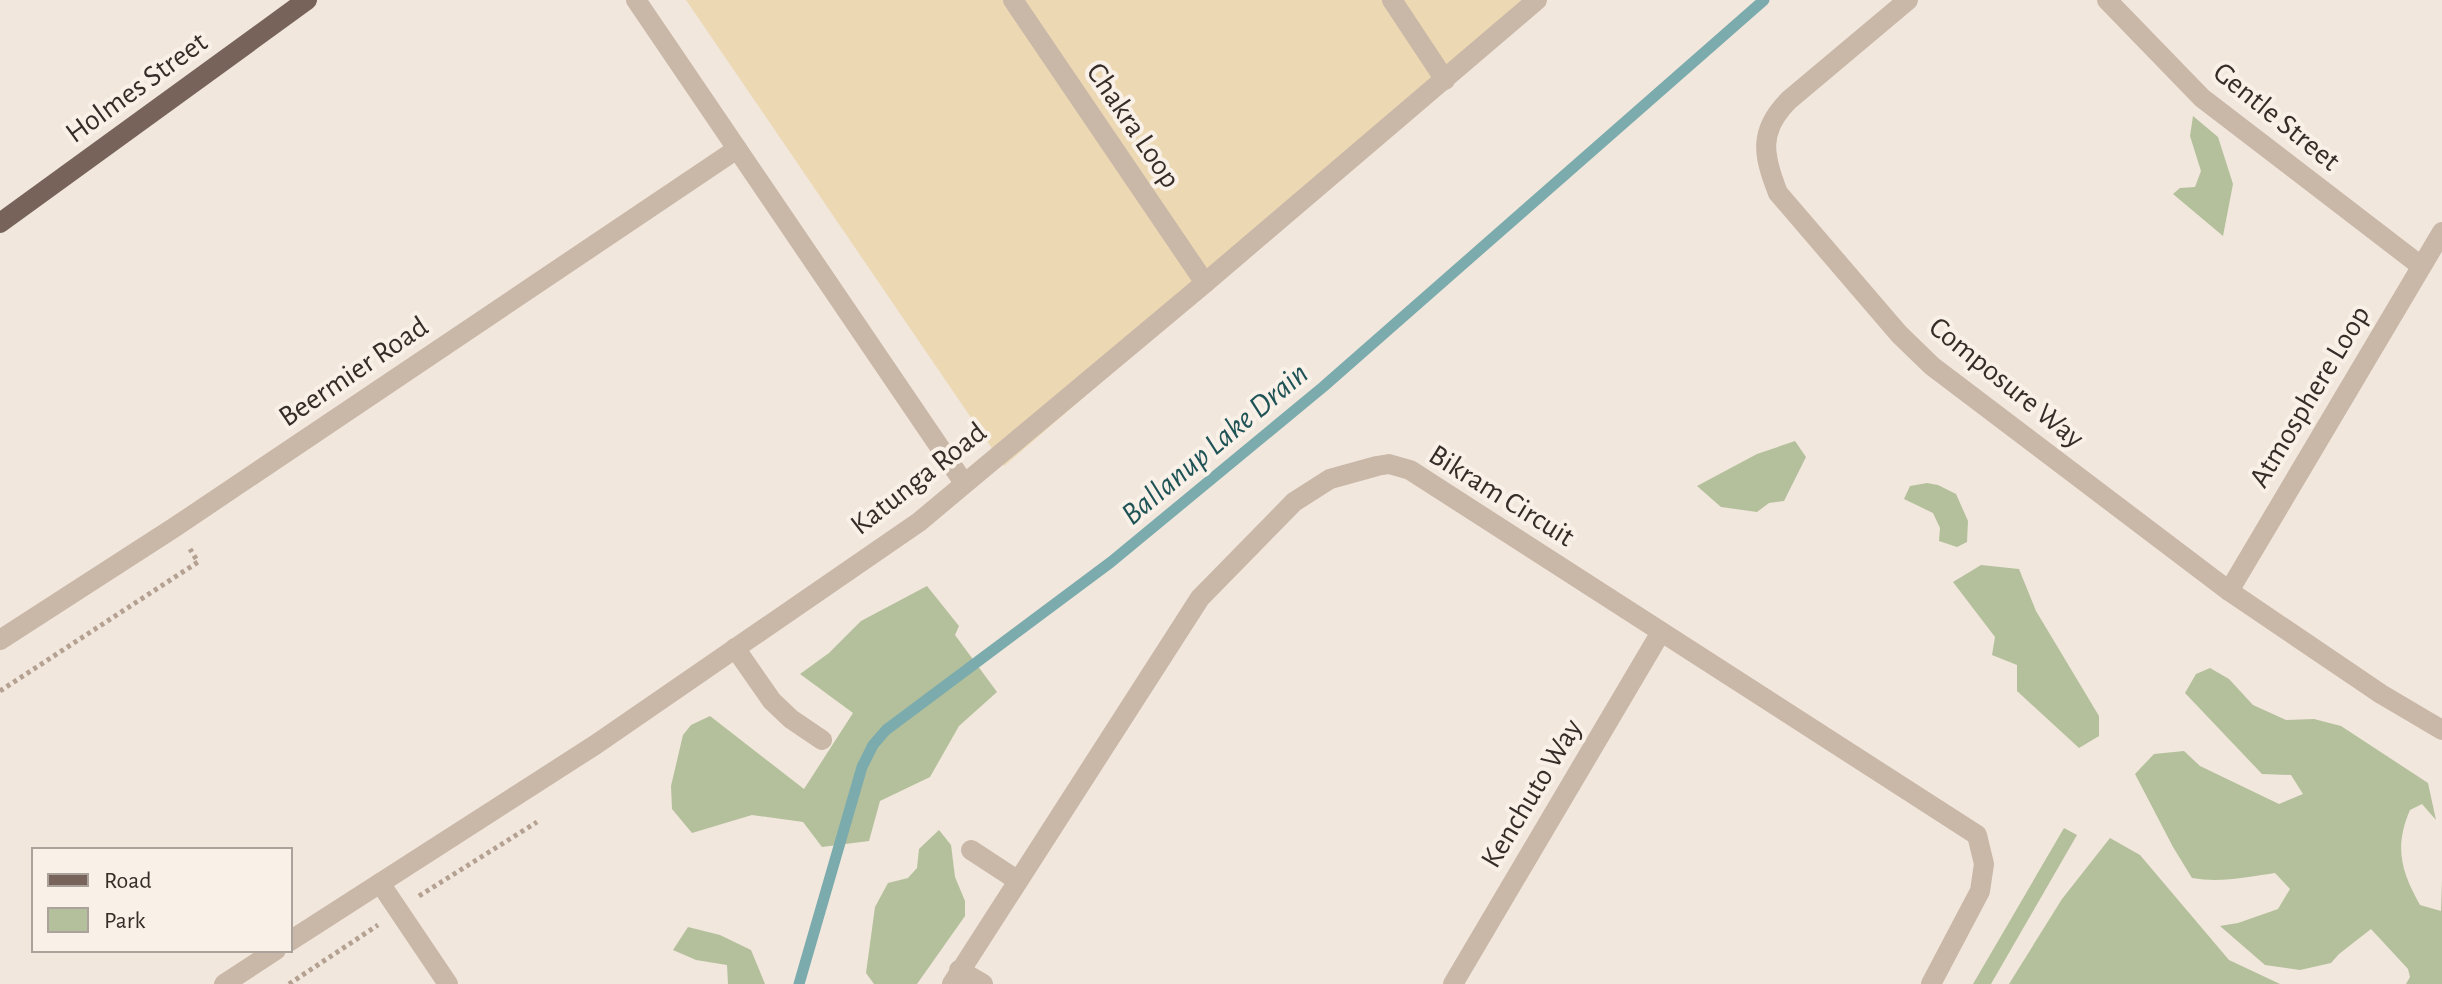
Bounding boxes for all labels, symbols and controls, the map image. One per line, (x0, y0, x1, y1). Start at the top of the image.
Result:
street label: Holmes Street (60, 26, 213, 149)
street label: Gentle Street (2207, 57, 2346, 177)
street label: Chakra Loop (1081, 58, 1186, 194)
street label: Atmosphere Loop (2244, 300, 2376, 493)
street label: Beermier Road (274, 311, 433, 433)
street label: Composure Way (1923, 312, 2090, 454)
water label: Ballanup Lake Drain (1115, 357, 1315, 532)
street label: Katunga Road (845, 417, 992, 541)
street label: Bikram Circuit (1423, 439, 1580, 553)
street label: Kenchuto Way (1476, 714, 1588, 873)
legend (32, 848, 292, 952)
text: Road (104, 869, 152, 893)
text: Park (104, 909, 145, 933)

